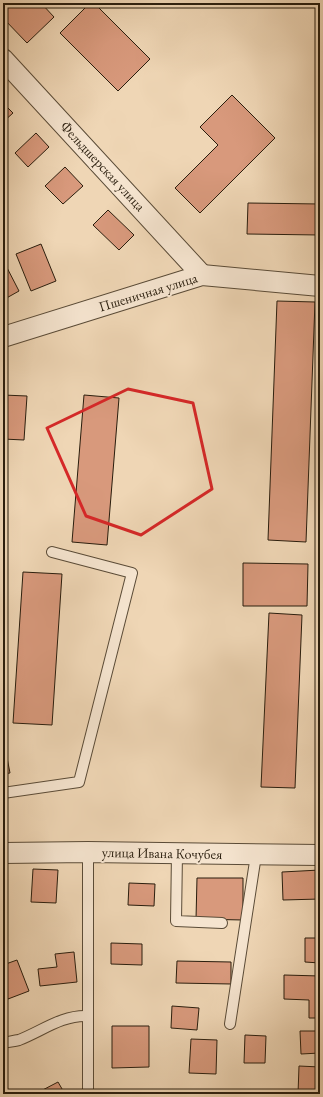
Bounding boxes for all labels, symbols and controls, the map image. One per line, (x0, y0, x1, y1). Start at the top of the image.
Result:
street label: Фельдшерская улица (57, 117, 150, 215)
street label: Пшеничная улица (96, 268, 200, 316)
street label: улица Ивана Кочубея (102, 843, 222, 863)

